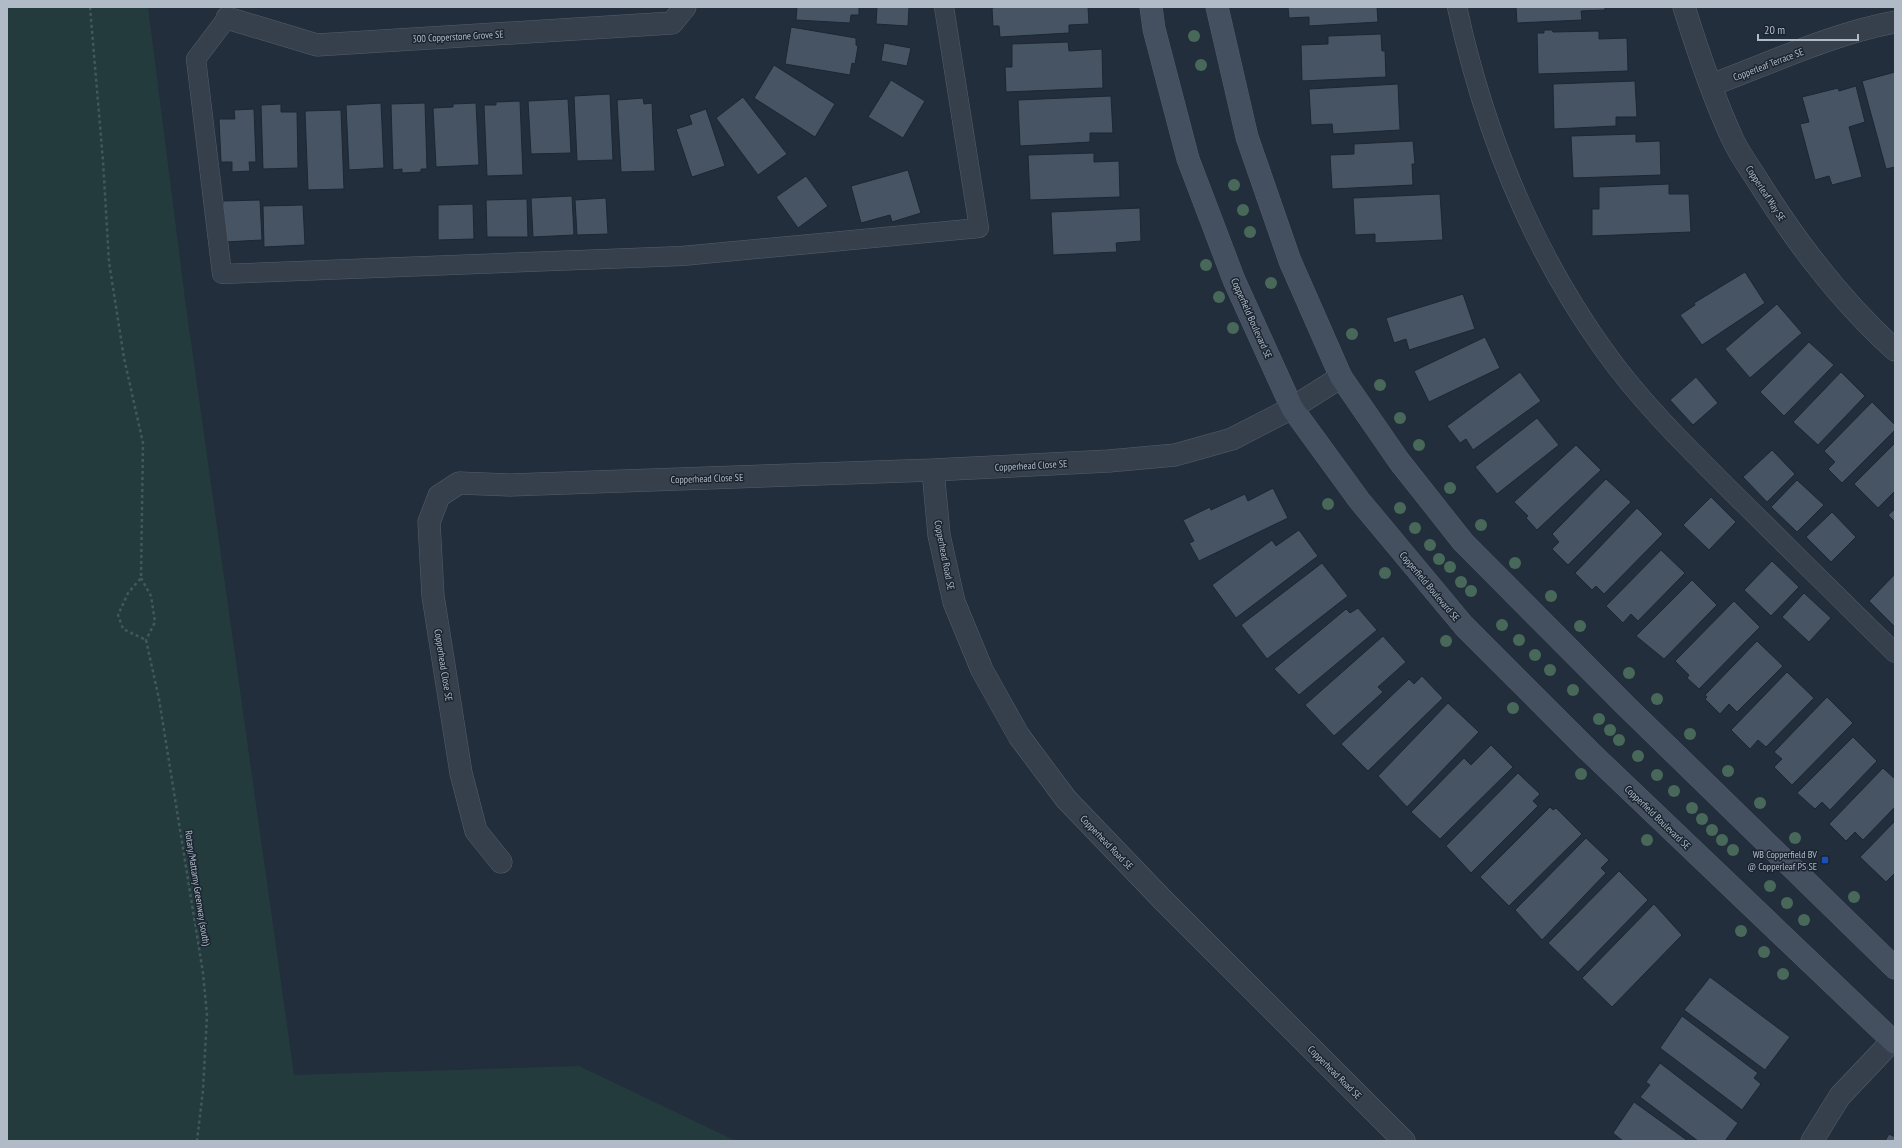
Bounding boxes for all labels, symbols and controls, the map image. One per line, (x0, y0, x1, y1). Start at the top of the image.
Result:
scale bar (1758, 16, 1858, 42)
text: 20 m (1764, 22, 1785, 37)
street label: 300 Copperstone Grove SE (412, 28, 504, 45)
street label: Copperleaf Terrace SE (1731, 45, 1805, 84)
street label: Copperleaf Way SE (1743, 163, 1788, 224)
street label: Copperfield Boulevard SE (1228, 276, 1275, 360)
street label: Copperhead Close SE (994, 457, 1068, 474)
street label: Copperhead Close SE (671, 471, 744, 486)
street label: Copperhead Road SE (931, 519, 958, 591)
street label: Copperfield Boulevard SE (1397, 549, 1462, 624)
street label: Copperhead Close SE (431, 628, 456, 702)
street label: Copperfield Boulevard SE (1622, 783, 1693, 852)
street label: Copperhead Road SE (1077, 812, 1136, 872)
street label: Rotary/Mattamy Greenway (south) (182, 830, 213, 947)
place label: WB Copperfield BV @ Copperleaf PS SE (1747, 848, 1817, 873)
marker: WB Copperfield BV @ Copperleaf PS SE (1820, 855, 1830, 865)
street label: Copperhead Road SE (1305, 1043, 1364, 1102)

